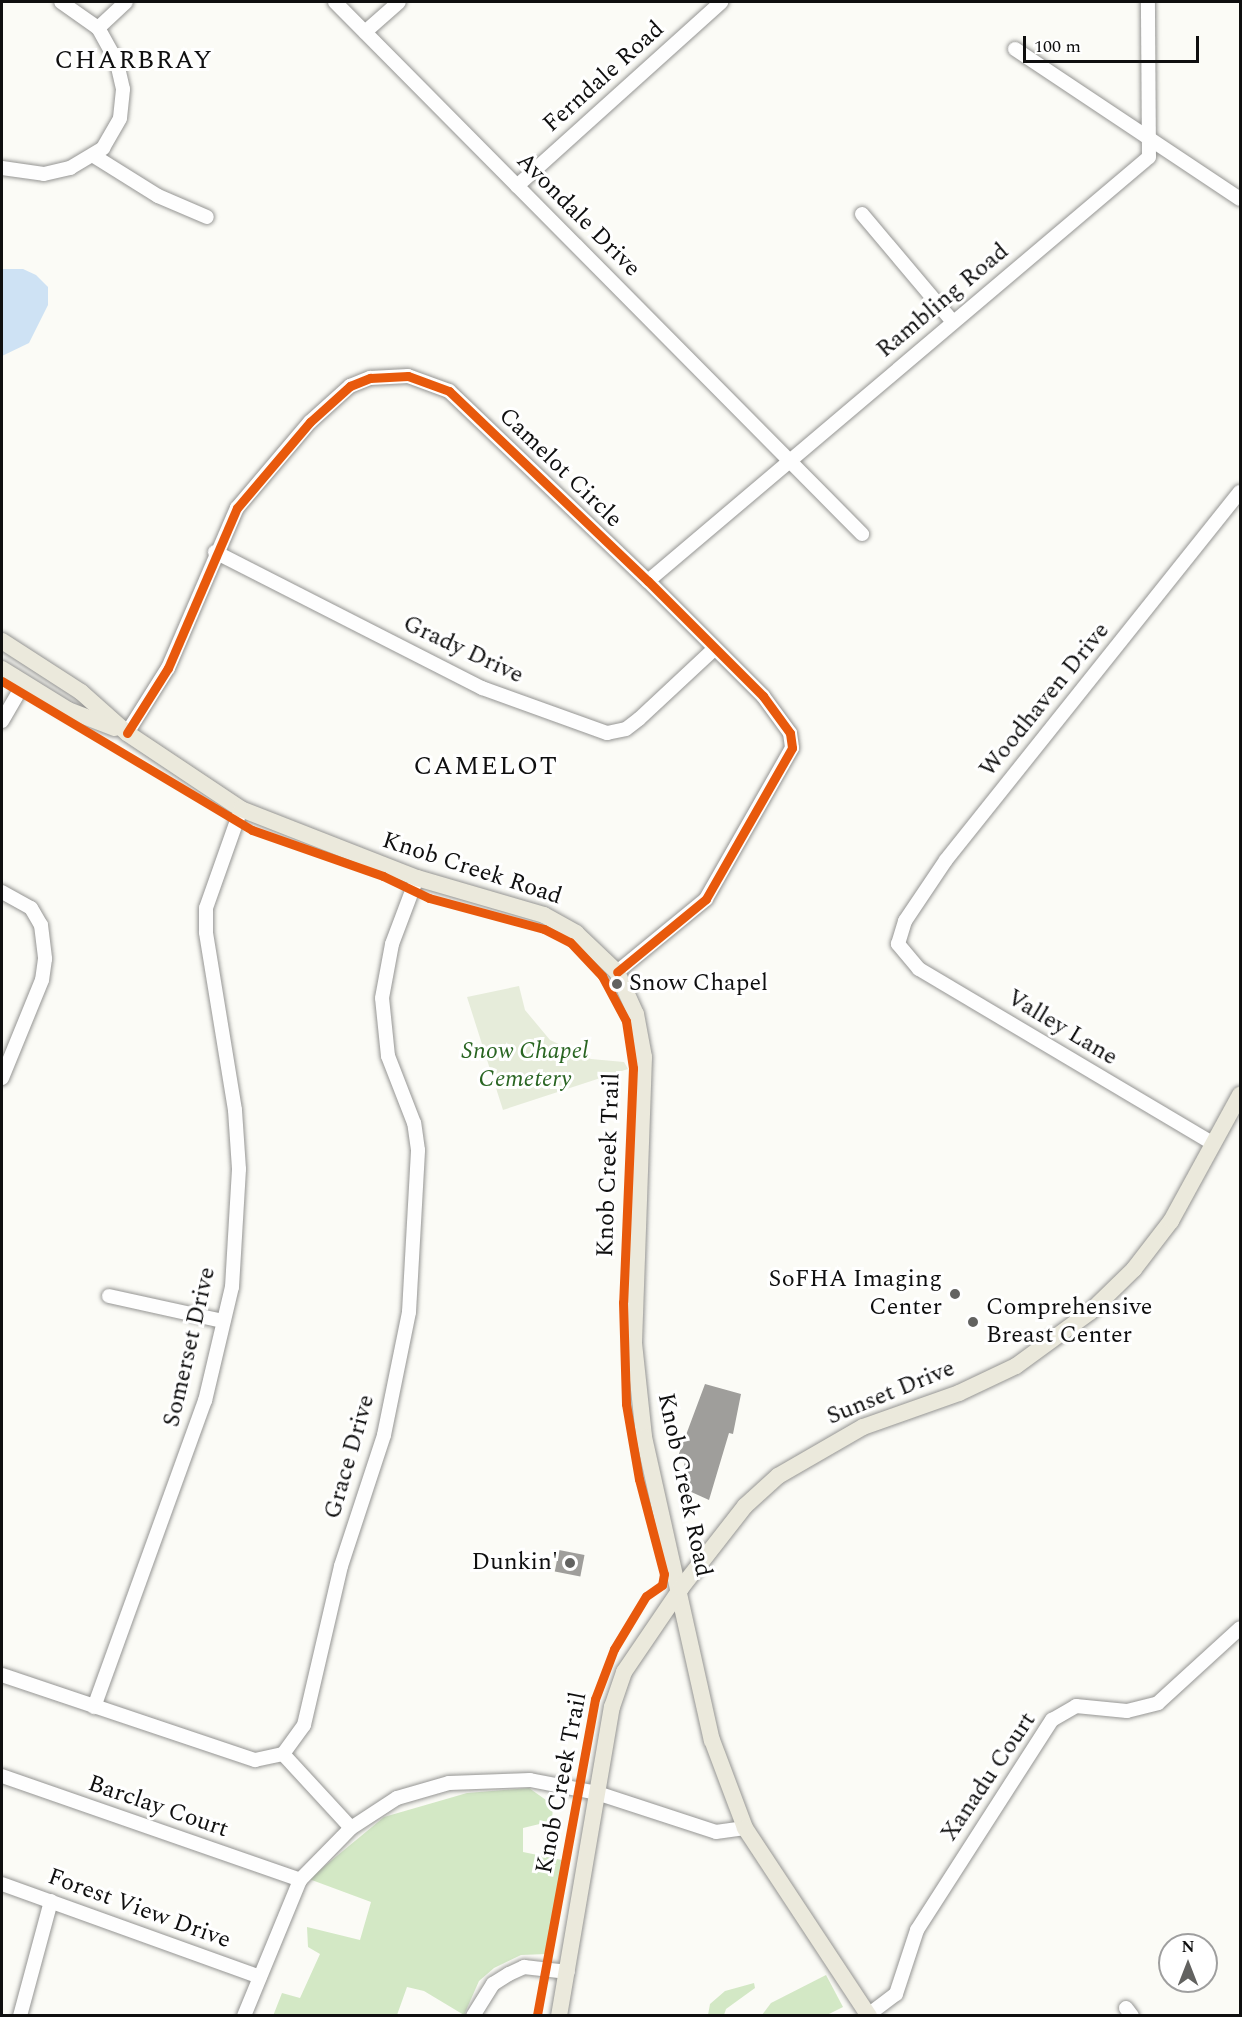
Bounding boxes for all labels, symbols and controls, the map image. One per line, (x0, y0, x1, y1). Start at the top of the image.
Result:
street label: Ferndale Road (538, 15, 670, 139)
scale bar (1026, 24, 1202, 62)
text: 100 m (1034, 33, 1081, 60)
district label: CHARBRAY (54, 45, 214, 77)
street label: Avondale Drive (510, 147, 646, 283)
street label: Rambling Road (871, 237, 1015, 365)
street label: Camelot Circle (492, 402, 628, 534)
street label: Grady Drive (398, 610, 528, 690)
street label: Woodhaven Drive (974, 617, 1116, 783)
district label: CAMELOT (413, 751, 559, 783)
street label: Knob Creek Road (379, 826, 565, 912)
place label: Snow Chapel (629, 970, 768, 998)
marker: Snow Chapel (610, 977, 624, 991)
street label: Valley Lane (1001, 984, 1123, 1072)
park label: Snow Chapel Cemetery (462, 1038, 588, 1094)
street label: Knob Creek Trail (591, 1072, 627, 1258)
street label: Somerset Drive (158, 1264, 222, 1430)
place label: SoFHA Imaging Center (769, 1266, 942, 1322)
marker: SoFHA Imaging Center (946, 1285, 964, 1303)
place label: Comprehensive Breast Center (986, 1294, 1152, 1350)
marker: Comprehensive Breast Center (964, 1313, 982, 1331)
street label: Sunset Drive (823, 1354, 959, 1432)
street label: Knob Creek Road (650, 1390, 718, 1580)
street label: Grace Drive (319, 1392, 381, 1522)
place label: Dunkin' (472, 1549, 558, 1577)
marker: Dunkin' (563, 1556, 577, 1570)
street label: Knob Creek Trail (530, 1690, 594, 1876)
street label: Xanadu Court (935, 1707, 1043, 1847)
street label: Barclay Court (84, 1770, 232, 1844)
street label: Forest View Drive (44, 1863, 234, 1955)
north arrow (1158, 1933, 1218, 1993)
text: N (1181, 1935, 1195, 1959)

